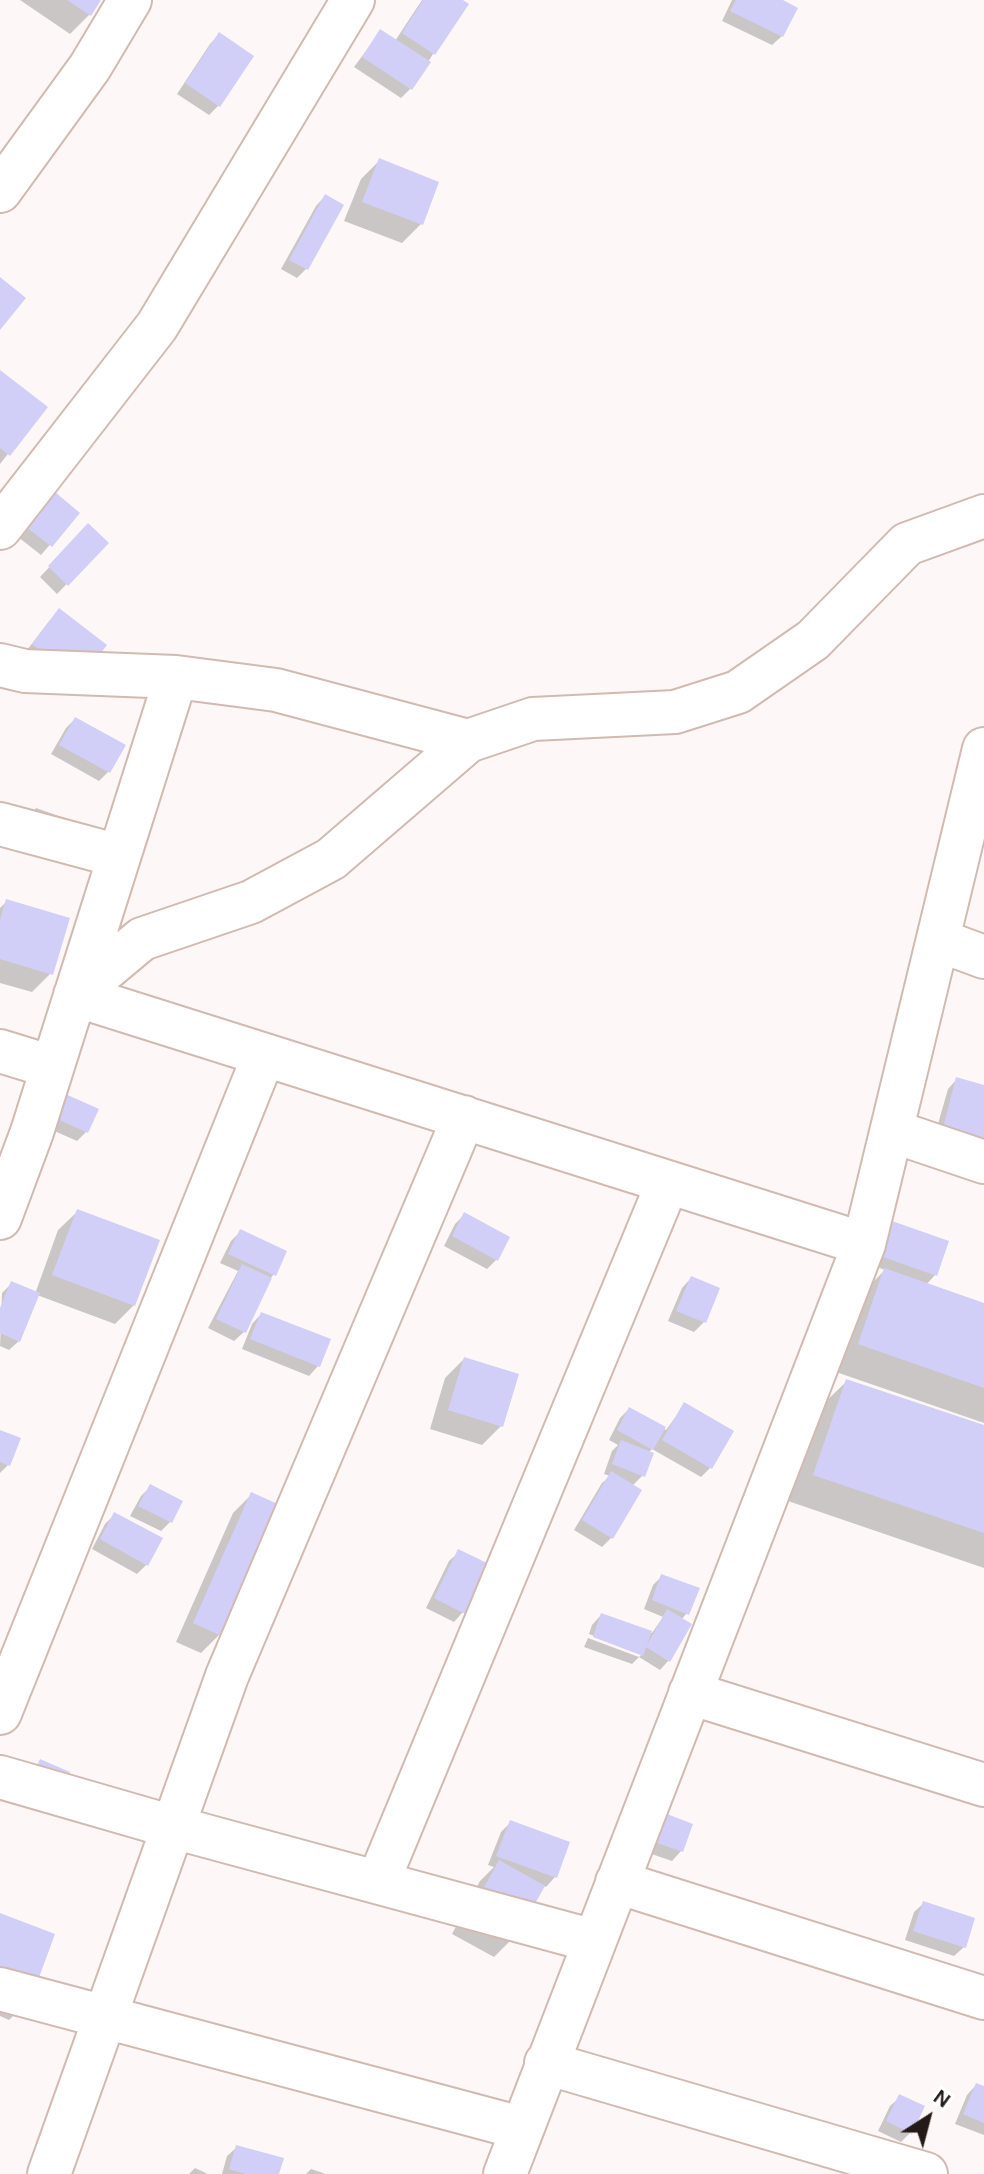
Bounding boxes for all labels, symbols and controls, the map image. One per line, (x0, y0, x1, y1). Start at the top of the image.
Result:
north arrow (888, 2078, 968, 2158)
text: N (928, 2083, 956, 2114)

